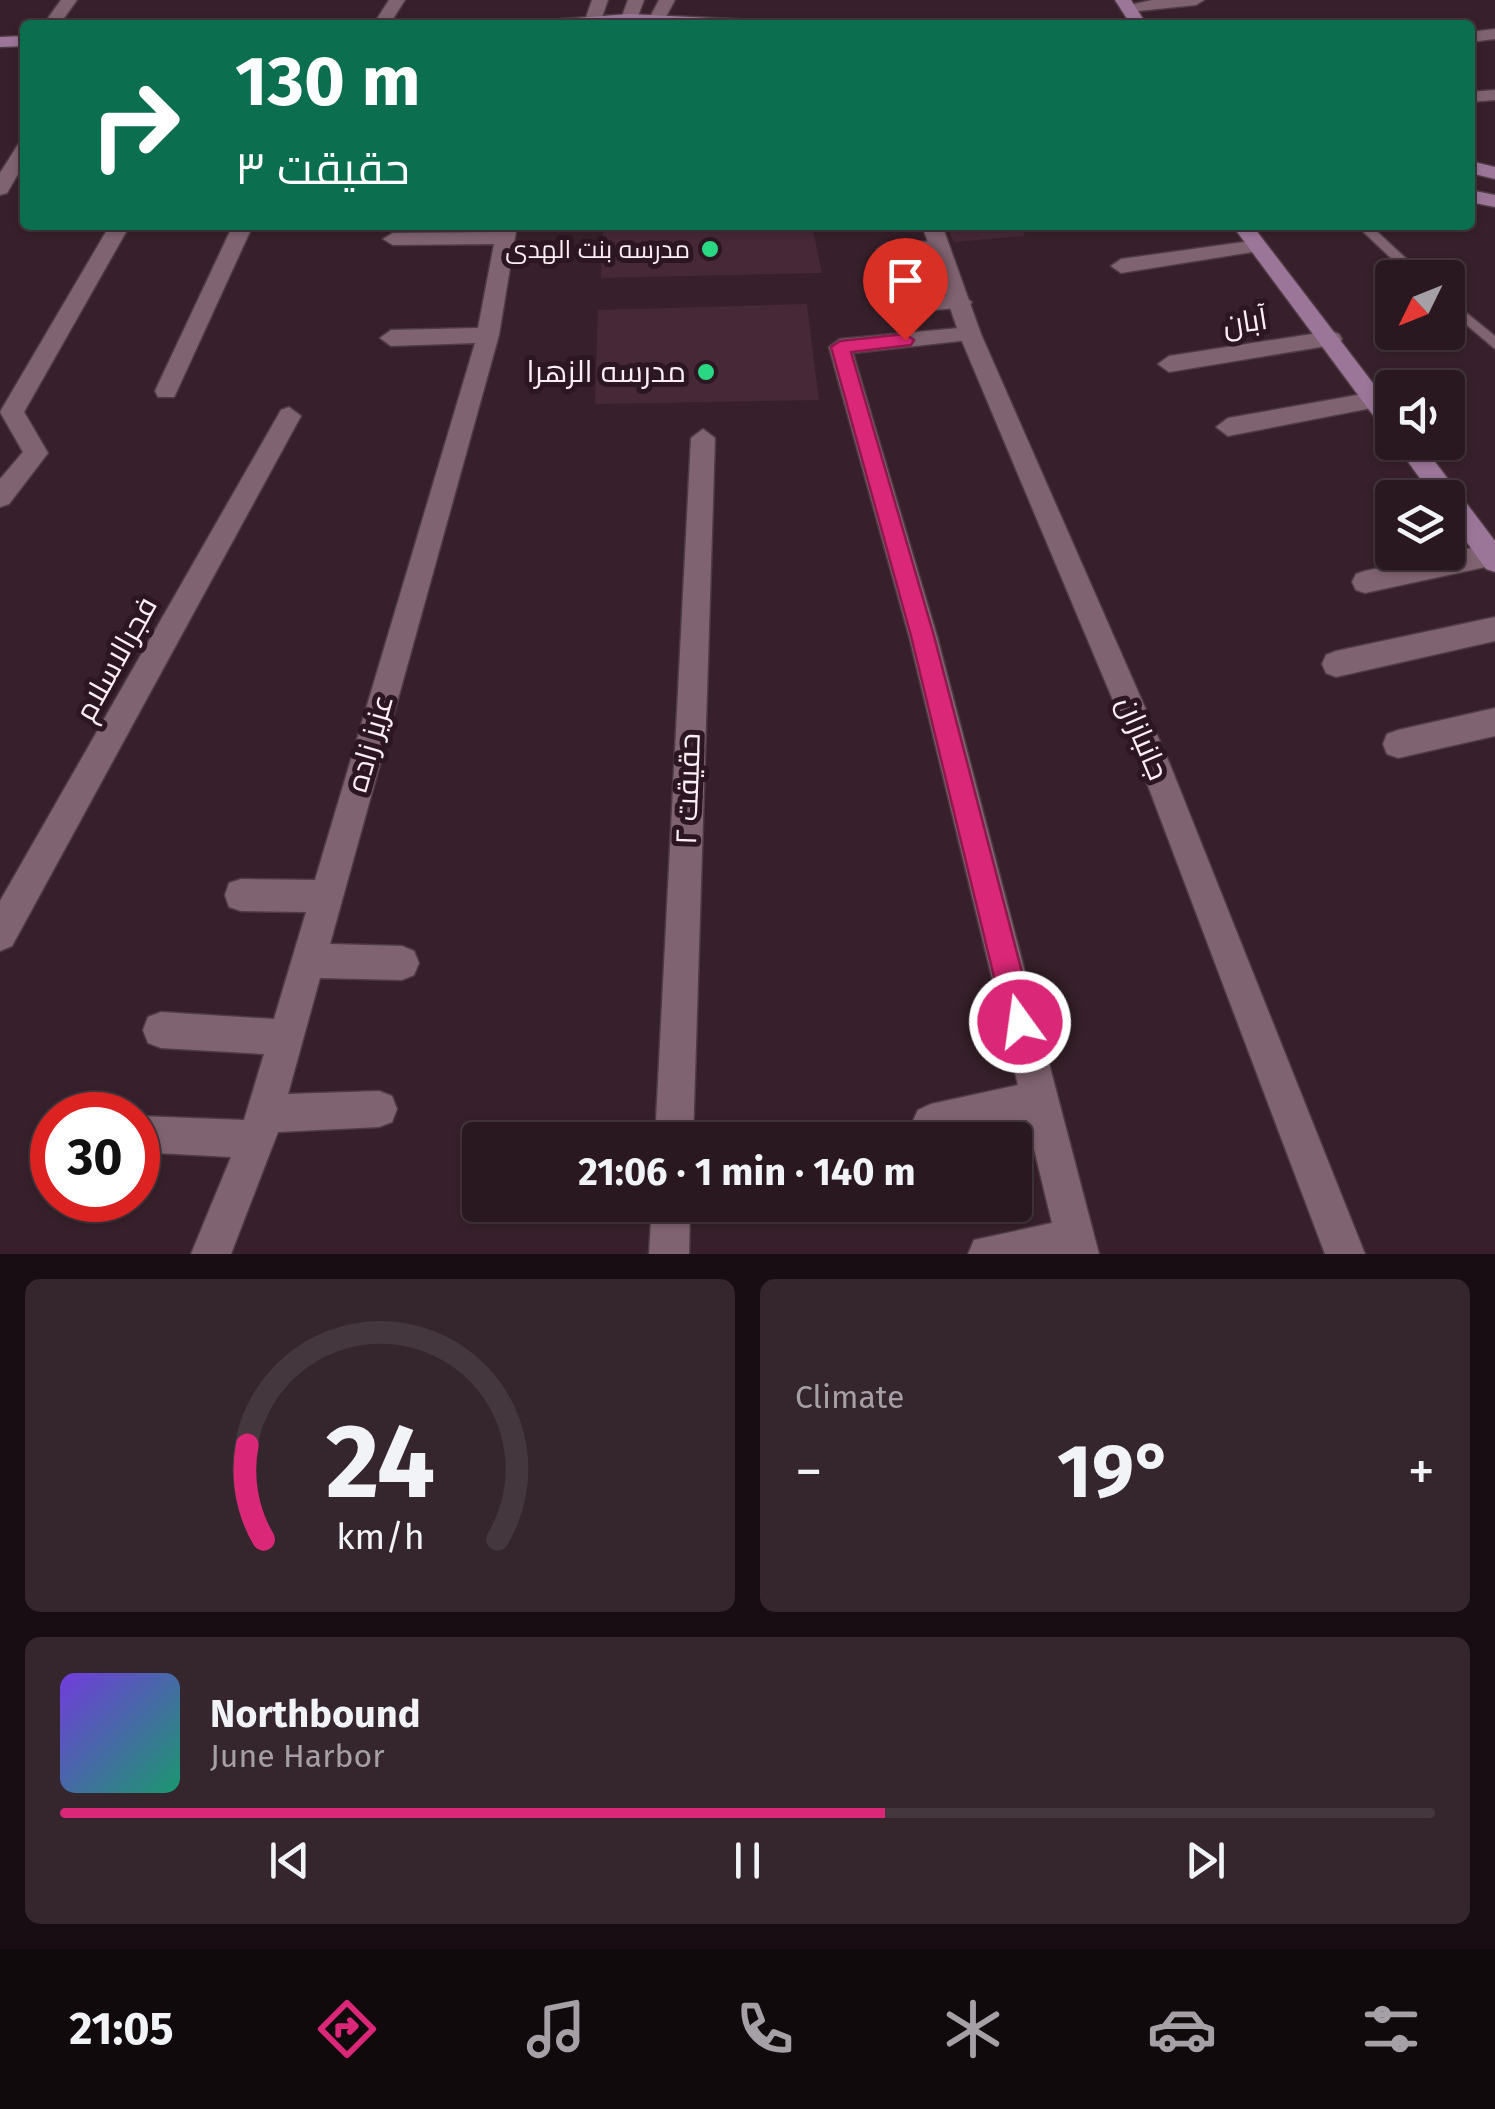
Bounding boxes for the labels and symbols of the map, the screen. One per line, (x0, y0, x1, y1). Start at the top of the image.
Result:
place label: مدرسه بنت الهدی (505, 235, 690, 265)
marker: مدرسه بنت الهدی (699, 238, 721, 260)
pin (863, 238, 948, 341)
north arrow (1375, 260, 1465, 350)
street label: آبان (1220, 301, 1270, 343)
place label: مدرسه الزهرا (526, 354, 686, 390)
marker: مدرسه الزهرا (695, 361, 717, 383)
street label: فجرالاسلام (67, 591, 167, 728)
street label: عزیز زاده (339, 690, 401, 796)
street label: جانبازان (1109, 691, 1177, 785)
street label: حقیقت ۲ (668, 732, 708, 846)
position arrow (968, 970, 1072, 1074)
speed limit sign: 30 (30, 1092, 160, 1222)

